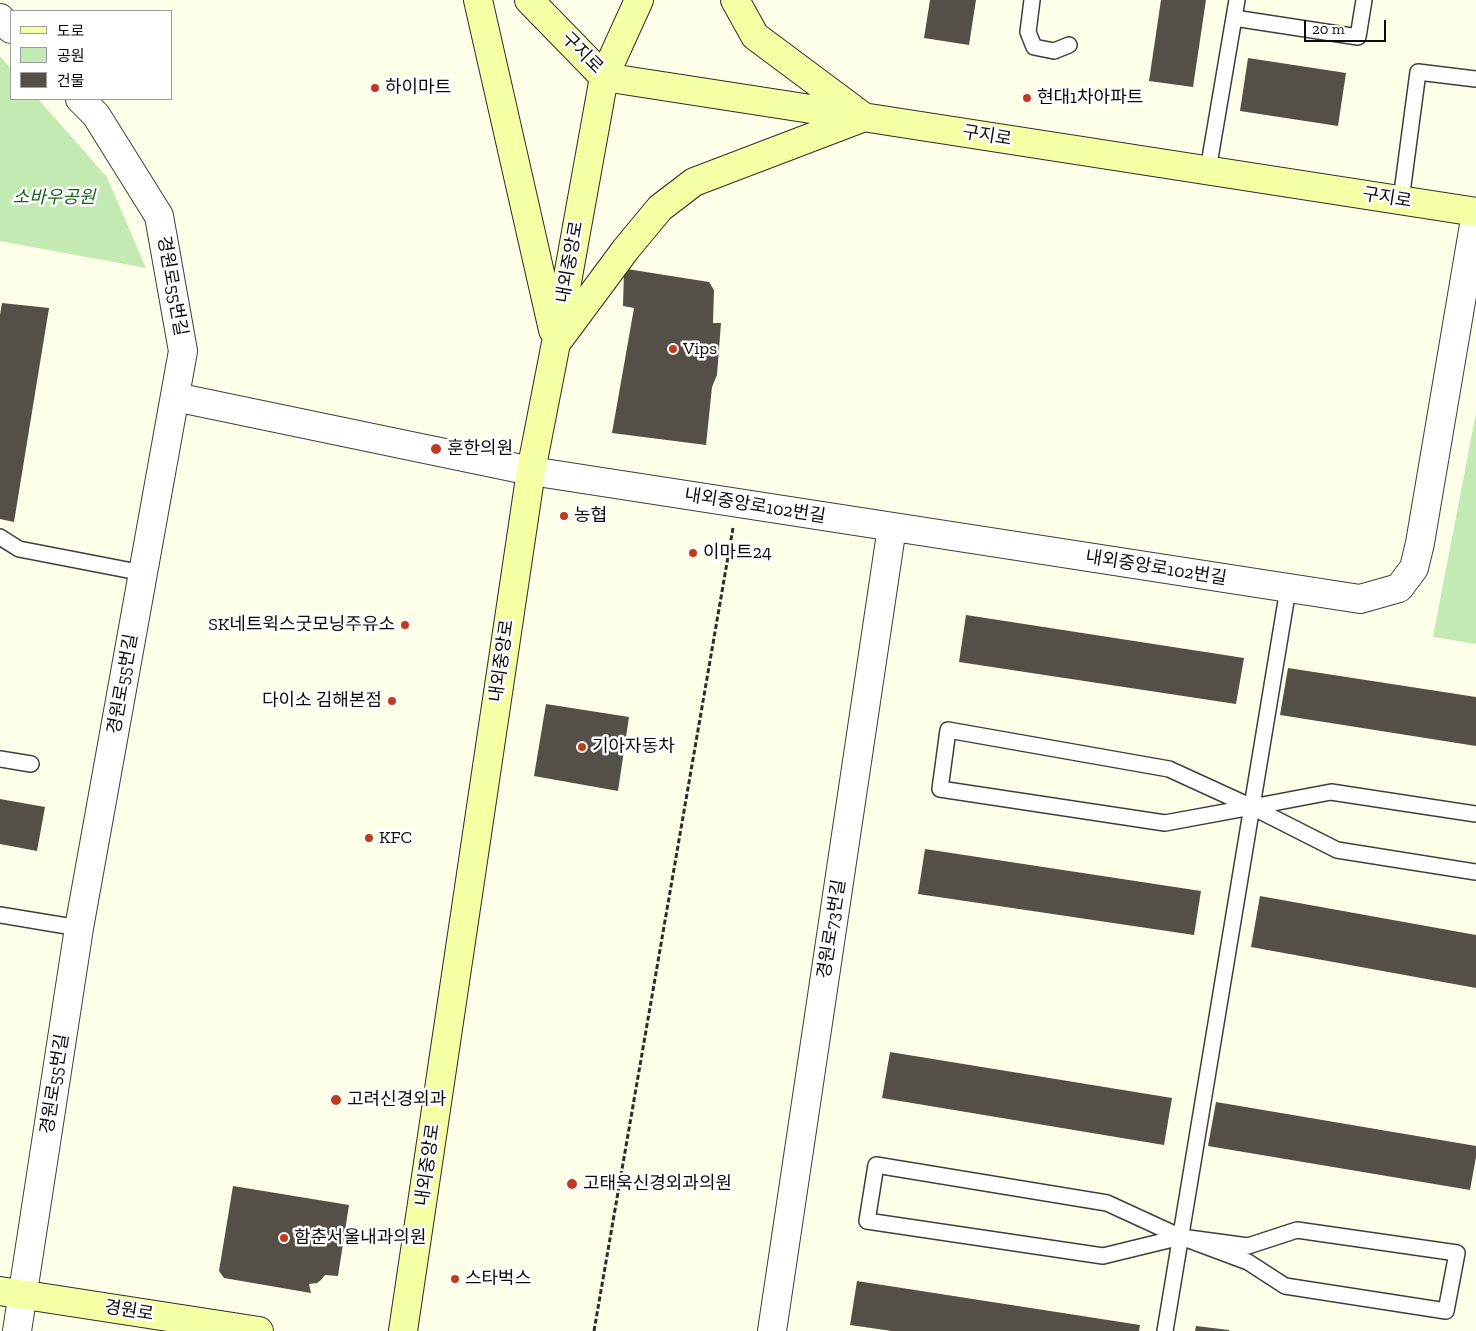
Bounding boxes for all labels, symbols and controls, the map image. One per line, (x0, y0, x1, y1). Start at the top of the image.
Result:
legend (10, 10, 172, 100)
scale bar (1306, 10, 1388, 42)
text: 20 m (1312, 20, 1345, 38)
text: 도로 (57, 22, 85, 40)
street label: 구지로 (557, 28, 607, 78)
text: 공원 (57, 47, 85, 65)
text: 건물 (57, 72, 85, 90)
place label: 하이마트 (385, 77, 451, 99)
marker: 하이마트 (369, 82, 381, 94)
place label: 현대1차아파트 (1037, 87, 1143, 109)
marker: 현대1차아파트 (1021, 92, 1033, 104)
street label: 구지로 (961, 121, 1013, 151)
street label: 구지로 (1361, 183, 1413, 213)
park label: 소바우공원 (13, 187, 95, 209)
street label: 내외중앙로 (552, 219, 588, 305)
street label: 경원로55번길 (153, 234, 191, 338)
place label: Vips (683, 338, 717, 360)
marker: Vips (667, 343, 679, 355)
place label: 훈한의원 (447, 438, 513, 460)
marker: 훈한의원 (429, 442, 443, 456)
street label: 내외중앙로102번길 (683, 484, 827, 528)
place label: 농협 (574, 505, 607, 527)
marker: 농협 (558, 510, 570, 522)
place label: 이마트24 (703, 542, 772, 564)
street label: 내외중앙로102번길 (1084, 546, 1228, 590)
marker: 이마트24 (687, 547, 699, 559)
place label: SK네트윅스굿모닝주유소 (208, 614, 395, 636)
street label: 내외중앙로 (486, 618, 518, 704)
marker: SK네트윅스굿모닝주유소 (399, 619, 411, 631)
street label: 경원로55번길 (104, 632, 142, 736)
place label: 다이소 김해본점 (262, 690, 382, 712)
marker: 다이소 김해본점 (386, 695, 398, 707)
place label: 기아자동차 (592, 736, 675, 758)
marker: 기아자동차 (576, 741, 588, 753)
place label: KFC (379, 827, 412, 849)
marker: KFC (363, 832, 375, 844)
street label: 경원로73번길 (814, 878, 850, 980)
street label: 경원로55번길 (36, 1032, 74, 1136)
place label: 고려신경외과 (347, 1089, 446, 1111)
marker: 고려신경외과 (329, 1093, 343, 1107)
street label: 내외중앙로 (412, 1122, 444, 1208)
place label: 고태욱신경외과의원 (583, 1173, 732, 1195)
marker: 고태욱신경외과의원 (565, 1177, 579, 1191)
place label: 함춘서울내과의원 (294, 1227, 426, 1249)
marker: 함춘서울내과의원 (278, 1232, 290, 1244)
place label: 스타벅스 (465, 1268, 531, 1290)
marker: 스타벅스 (449, 1273, 461, 1285)
street label: 경원로 (103, 1296, 155, 1326)

